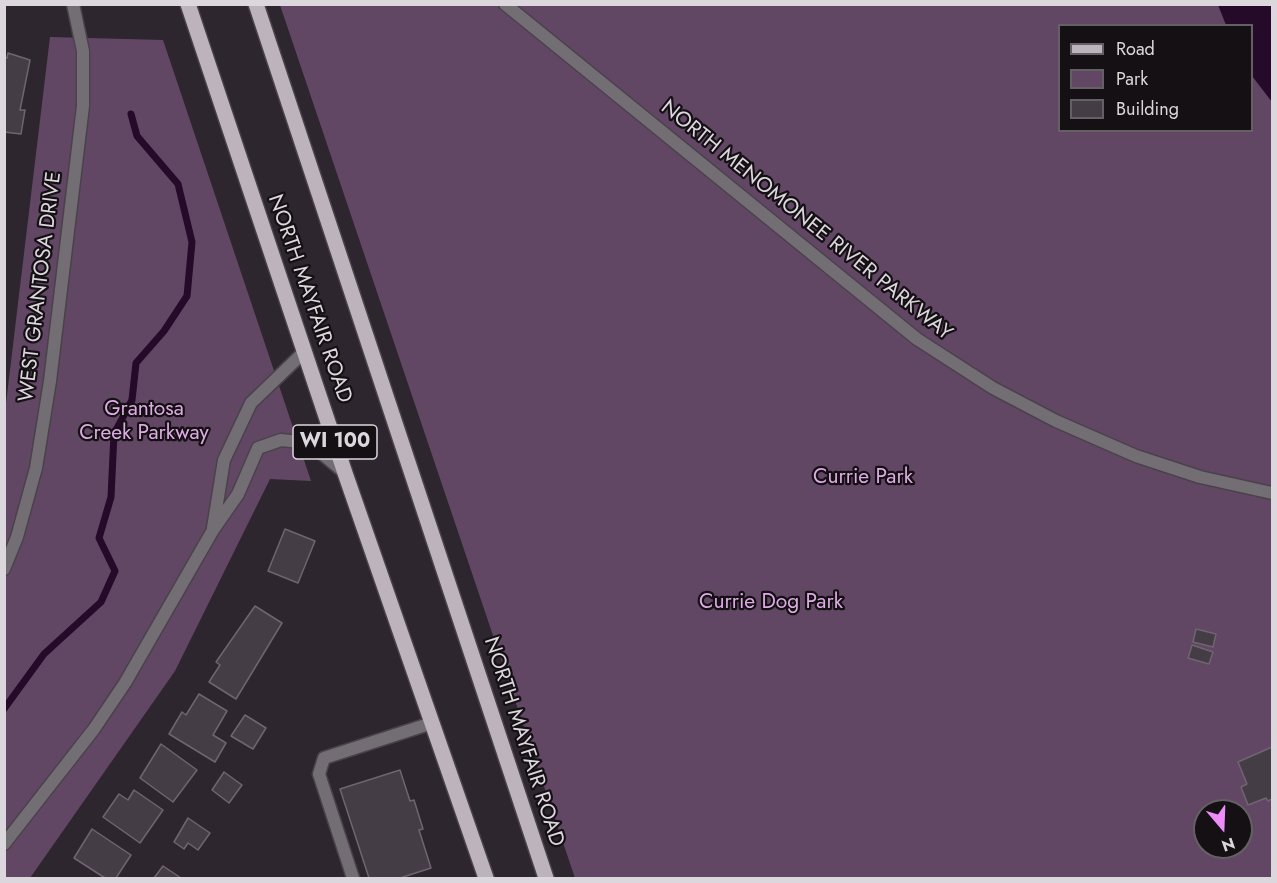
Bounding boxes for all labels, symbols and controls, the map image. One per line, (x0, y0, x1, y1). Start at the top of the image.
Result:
legend (1058, 24, 1253, 132)
text: Road (1116, 36, 1155, 62)
text: Park (1116, 66, 1148, 92)
street label: NORTH MENOMONEE RIVER PARKWAY (655, 95, 957, 347)
text: Building (1116, 96, 1179, 122)
street label: WEST GRANTOSA DRIVE (14, 171, 68, 403)
street label: NORTH MAYFAIR ROAD (261, 191, 357, 407)
park label: Grantosa Creek Parkway (79, 397, 209, 447)
road number: WI 100 (293, 425, 377, 459)
park label: Currie Park (813, 465, 913, 491)
park label: Currie Dog Park (699, 590, 843, 616)
street label: NORTH MAYFAIR ROAD (477, 634, 569, 850)
north arrow (1193, 799, 1253, 859)
text: N (1219, 832, 1238, 858)

